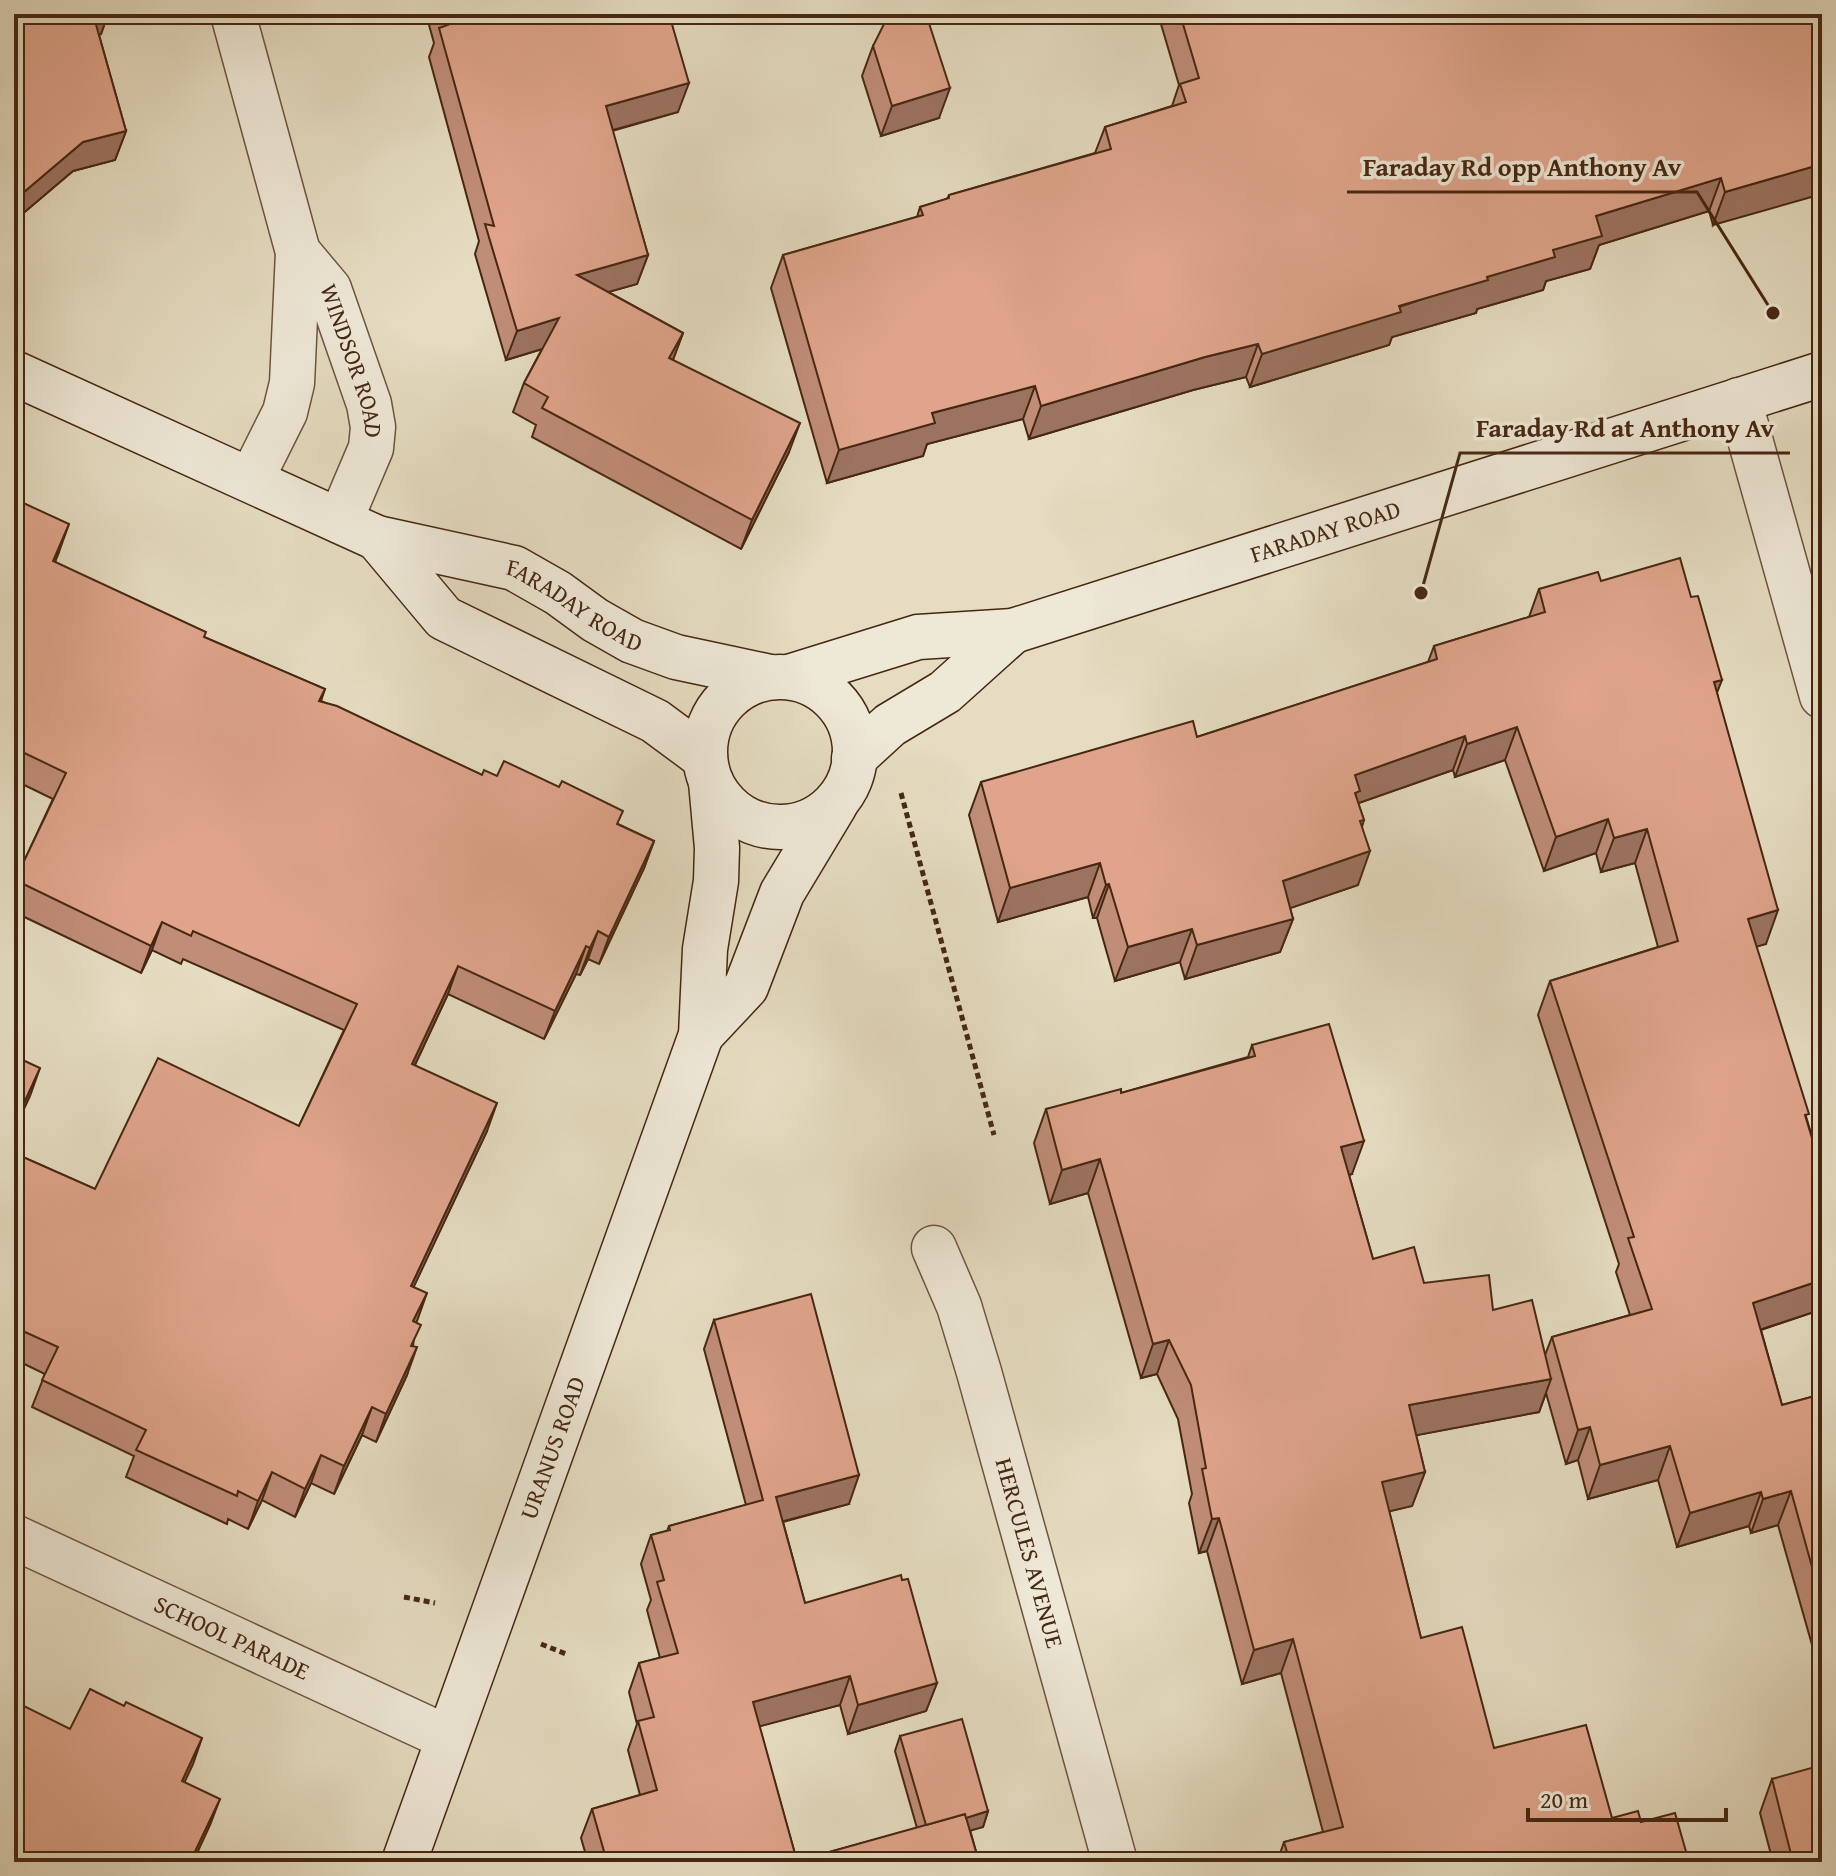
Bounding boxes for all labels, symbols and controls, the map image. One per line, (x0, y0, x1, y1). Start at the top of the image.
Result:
callout: Faraday Rd opp Anthony Av (1347, 142, 1697, 192)
text: Faraday Rd opp Anthony Av (1363, 147, 1682, 186)
street label: WINDSOR ROAD (311, 279, 391, 439)
callout: Faraday Rd at Anthony Av (1460, 403, 1790, 453)
text: Faraday Rd at Anthony Av (1476, 408, 1775, 447)
street label: FARADAY ROAD (1246, 491, 1405, 572)
street label: FARADAY ROAD (504, 549, 648, 660)
street label: URANUS ROAD (510, 1371, 594, 1524)
street label: HERCULES AVENUE (987, 1454, 1073, 1652)
street label: SCHOOL PARADE (148, 1586, 316, 1689)
scale bar (1528, 1772, 1726, 1822)
text: 20 m (1540, 1782, 1588, 1817)

